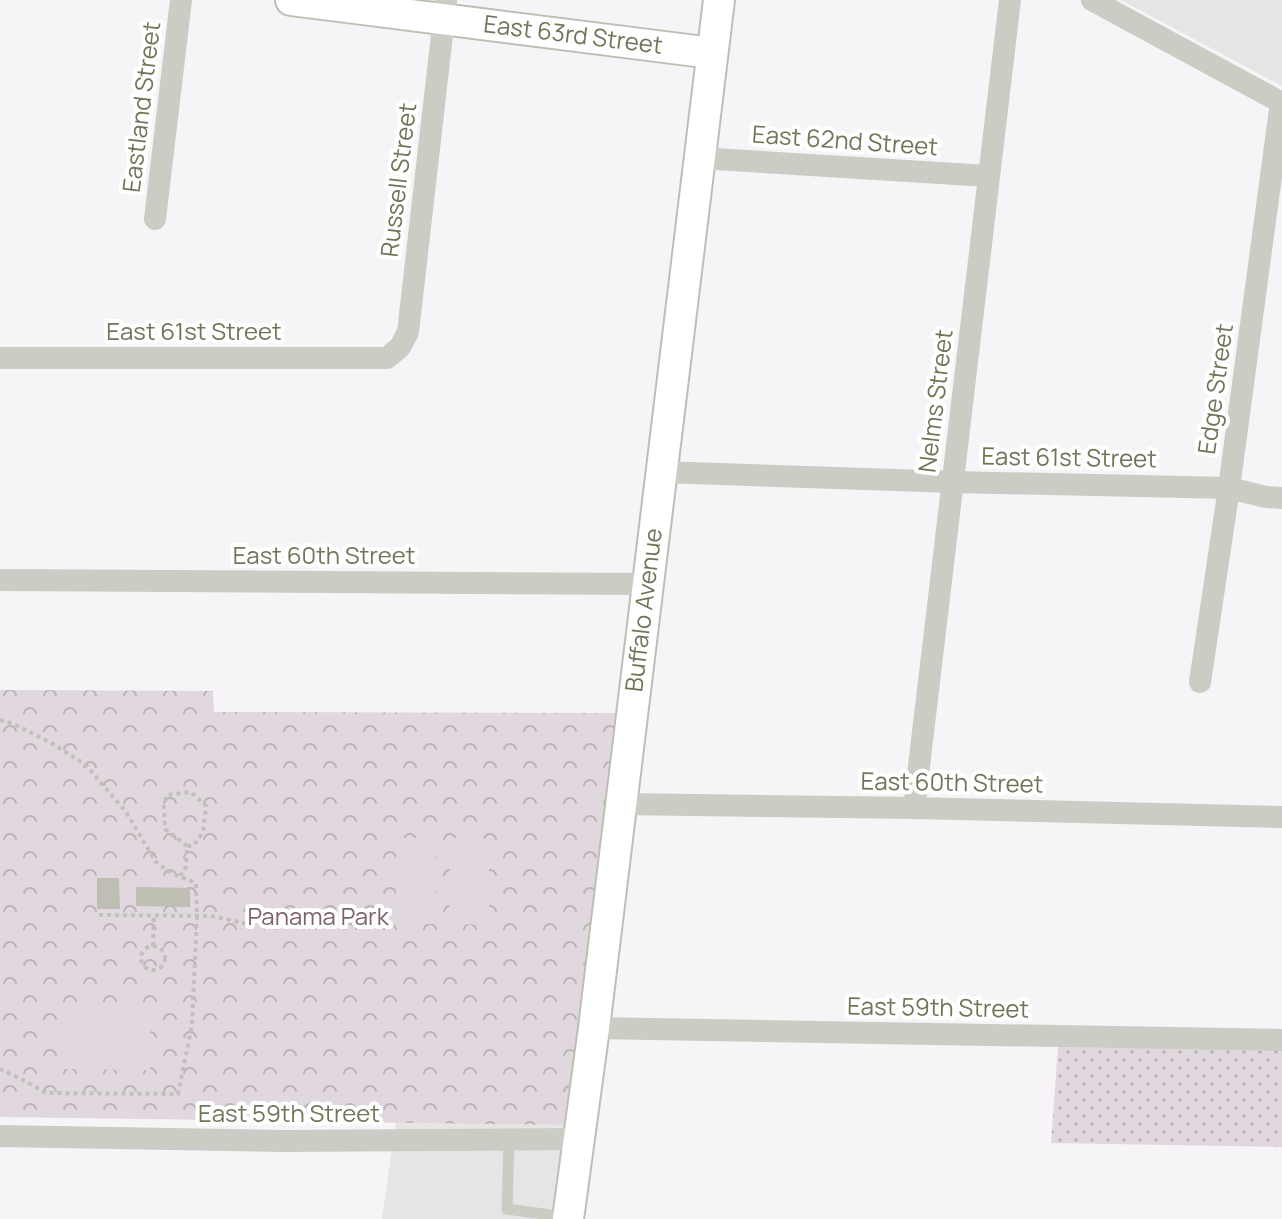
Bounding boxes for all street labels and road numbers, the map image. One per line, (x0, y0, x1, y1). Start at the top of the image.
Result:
street label: East 63rd Street (482, 6, 665, 61)
street label: Eastland Street (114, 20, 167, 194)
street label: Russell Street (372, 101, 423, 259)
street label: East 62nd Street (751, 117, 939, 162)
street label: East 61st Street (106, 314, 282, 347)
street label: Edge Street (1189, 321, 1240, 456)
street label: Nelms Street (909, 327, 960, 474)
street label: East 61st Street (981, 438, 1157, 475)
street label: Buffalo Avenue (616, 526, 669, 694)
street label: East 60th Street (233, 538, 415, 571)
street label: East 60th Street (860, 763, 1044, 800)
street label: East 59th Street (847, 988, 1029, 1025)
street label: East 59th Street (198, 1096, 380, 1129)

